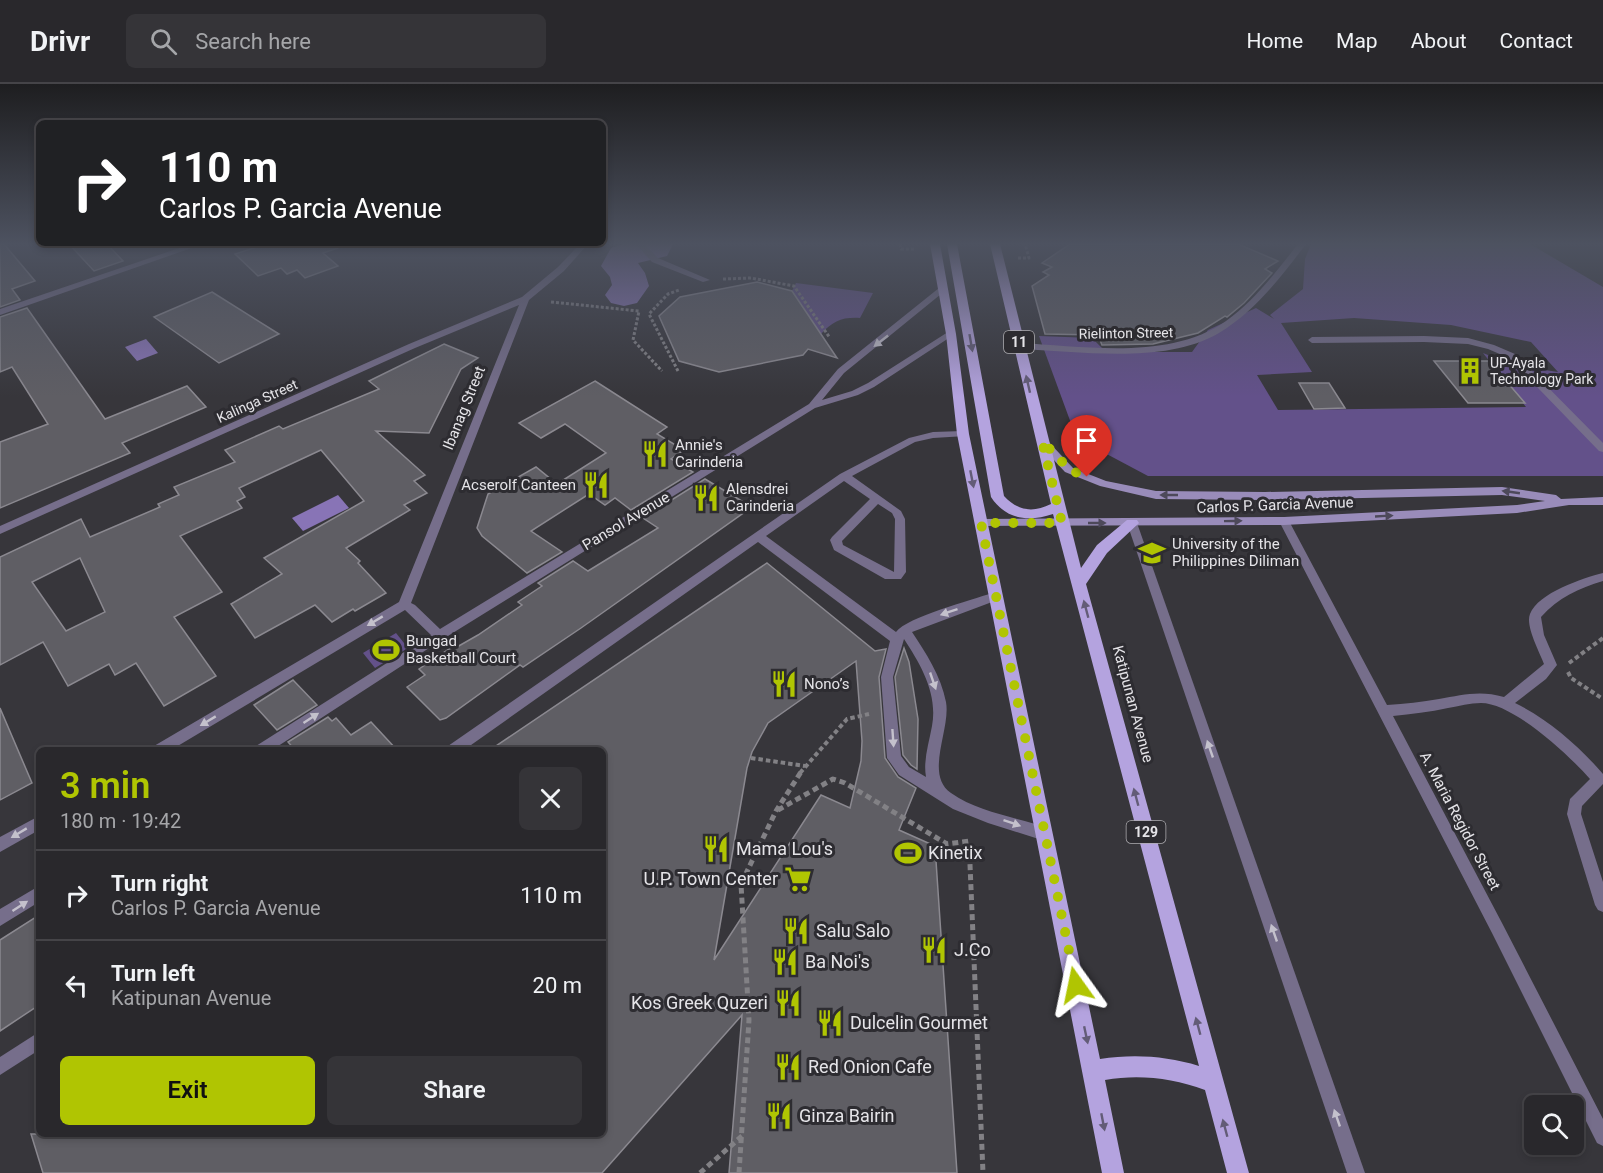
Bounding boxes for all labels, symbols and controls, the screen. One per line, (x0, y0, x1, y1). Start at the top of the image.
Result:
search box (126, 14, 546, 68)
text: Drivr (30, 25, 90, 58)
icon: search (147, 25, 180, 58)
text: Search here (195, 29, 311, 54)
text: Home (1247, 29, 1303, 53)
text: Map (1336, 29, 1378, 53)
text: About (1411, 29, 1467, 53)
text: Contact (1500, 29, 1573, 53)
text: 110 m (159, 143, 278, 192)
icon: right (60, 144, 138, 222)
text: Carlos P. Garcia Avenue (159, 193, 442, 225)
street label: Rielinton Street (1079, 324, 1174, 342)
road number: 11 (1004, 331, 1034, 353)
one-way arrow (966, 333, 975, 352)
one-way arrow (873, 335, 889, 347)
place label: UP-Ayala Technology Park (1490, 355, 1594, 387)
building icon: UP-Ayala Technology Park (1455, 356, 1485, 386)
street label: Ibanag Street (439, 363, 489, 453)
one-way arrow (1023, 375, 1033, 393)
street label: Kalinga Street (214, 376, 300, 426)
pin (1061, 415, 1112, 477)
icon: arrive (1070, 424, 1103, 457)
place label: Annie's Carinderia (675, 436, 743, 471)
restaurant icon: Annie's Carinderia (640, 439, 670, 469)
one-way arrow (968, 469, 977, 488)
restaurant icon: Acserolf Canteen (581, 470, 611, 500)
place label: Acserolf Canteen (461, 476, 576, 494)
place label: Alensdrei Carinderia (726, 480, 794, 515)
restaurant icon: Alensdrei Carinderia (691, 483, 721, 513)
street label: Pansol Avenue (579, 488, 673, 554)
one-way arrow (1501, 488, 1520, 497)
one-way arrow (1160, 491, 1179, 500)
street label: Carlos P. Garcia Avenue (1196, 493, 1354, 517)
one-way arrow (1375, 511, 1394, 520)
one-way arrow (1223, 517, 1242, 526)
one-way arrow (1088, 518, 1107, 528)
place label: University of the Philippines Diliman (1172, 535, 1299, 570)
school or university icon: University of the Philippines Diliman (1137, 538, 1167, 568)
one-way arrow (1080, 600, 1090, 618)
one-way arrow (940, 608, 958, 618)
one-way arrow (367, 615, 383, 626)
place label: Bungad Basketball Court (406, 632, 516, 667)
sports icon: Bungad Basketball Court (371, 635, 401, 665)
street label: Katipunan Avenue (1109, 644, 1157, 764)
restaurant icon: Nono’s (769, 669, 799, 699)
one-way arrow (928, 672, 938, 690)
place label: Nono’s (804, 675, 849, 693)
one-way arrow (302, 713, 319, 724)
one-way arrow (200, 715, 216, 726)
one-way arrow (888, 728, 898, 747)
one-way arrow (1205, 740, 1215, 758)
street label: A. Maria Regidor Street (1416, 749, 1504, 893)
text: 3 min (60, 765, 150, 807)
button: close (519, 767, 582, 830)
one-way arrow (1131, 788, 1141, 806)
text: 180 m · 19:42 (60, 809, 181, 833)
one-way arrow (1003, 818, 1021, 828)
road number: 129 (1126, 821, 1166, 843)
one-way arrow (11, 828, 28, 838)
restaurant icon: Mama Lou's (701, 834, 731, 864)
place label: Mama Lou's (736, 838, 833, 859)
sports icon: Kinetix (893, 838, 923, 868)
place label: Kinetix (928, 842, 982, 863)
supermarket icon: U.P. Town Center (783, 864, 813, 894)
place label: U.P. Town Center (643, 868, 778, 889)
text: Turn right (111, 871, 208, 896)
icon: right (60, 879, 93, 912)
text: 110 m (520, 883, 582, 908)
text: Carlos P. Garcia Avenue (111, 896, 321, 920)
one-way arrow (11, 900, 27, 912)
restaurant icon: Salu Salo (781, 916, 811, 946)
place label: Salu Salo (816, 920, 890, 941)
one-way arrow (1268, 924, 1278, 942)
restaurant icon: J.Co (919, 935, 949, 965)
place label: J.Co (954, 939, 991, 960)
restaurant icon: Ba Noi's (770, 947, 800, 977)
place label: Ba Noi's (805, 951, 870, 972)
position arrow (1044, 953, 1108, 1017)
text: Turn left (111, 961, 195, 986)
icon: left (60, 969, 93, 1002)
text: 20 m (533, 973, 582, 998)
text: Katipunan Avenue (111, 986, 271, 1010)
restaurant icon: Kos Greek Quzeri (773, 988, 803, 1018)
place label: Kos Greek Quzeri (631, 992, 768, 1013)
restaurant icon: Dulcelin Gourmet (815, 1008, 845, 1038)
place label: Dulcelin Gourmet (850, 1012, 988, 1033)
one-way arrow (1193, 1017, 1202, 1035)
one-way arrow (1082, 1026, 1091, 1045)
restaurant icon: Red Onion Cafe (773, 1052, 803, 1082)
button: Exit (60, 1056, 315, 1125)
button: Share (327, 1056, 582, 1125)
place label: Red Onion Cafe (808, 1056, 932, 1077)
map controls (1524, 1095, 1584, 1155)
button: search (1524, 1095, 1584, 1155)
restaurant icon: Ginza Bairin (764, 1101, 794, 1131)
place label: Ginza Bairin (799, 1105, 895, 1126)
one-way arrow (1332, 1109, 1342, 1127)
one-way arrow (1099, 1113, 1108, 1132)
one-way arrow (1220, 1119, 1230, 1137)

